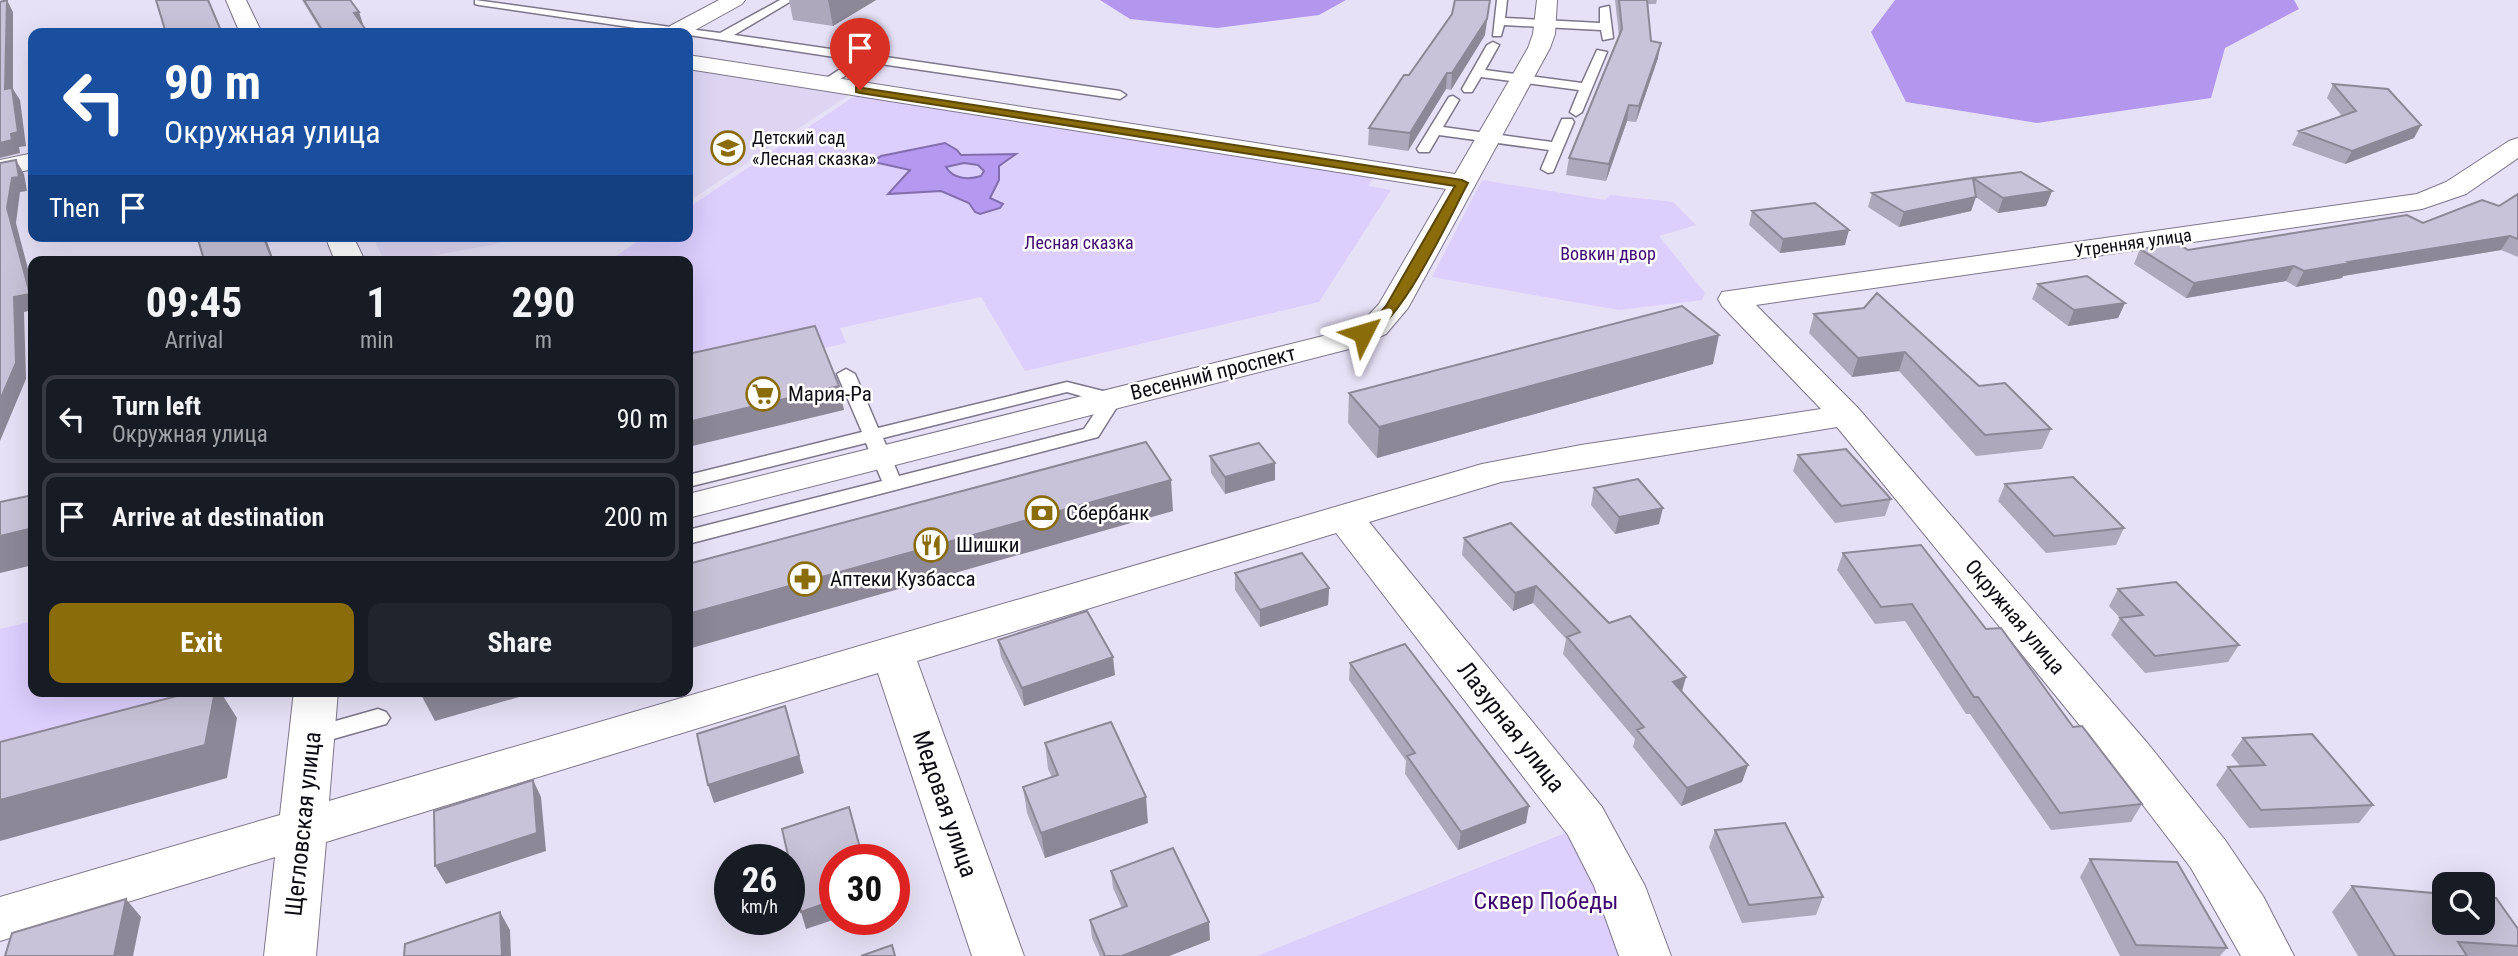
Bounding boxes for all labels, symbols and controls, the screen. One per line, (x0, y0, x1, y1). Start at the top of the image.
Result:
pin (830, 18, 890, 90)
icon: arrive (841, 29, 879, 67)
text: 90 m (164, 54, 261, 111)
icon: left (49, 56, 140, 147)
text: Окружная улица (164, 113, 381, 151)
place label: Детский сад «Лесная сказка» (752, 127, 876, 169)
school or university icon: Детский сад «Лесная сказка» (709, 129, 747, 167)
icon: arrive (114, 189, 152, 227)
text: Then (49, 193, 100, 223)
street label: Утренняя улица (2073, 224, 2193, 261)
park label: Лесная сказка (1024, 232, 1134, 253)
park label: Вовкин двор (1560, 243, 1656, 264)
text: 09:45 (146, 278, 242, 327)
text: 1 (366, 278, 387, 327)
text: 290 (511, 278, 575, 327)
position arrow (1326, 296, 1400, 370)
text: Arrival (165, 327, 223, 354)
text: min (360, 327, 394, 354)
text: m (535, 327, 552, 354)
street label: Весенний проспект (1128, 341, 1298, 405)
supermarket icon: Мария-Ра (744, 375, 782, 413)
place label: Мария-Ра (788, 382, 872, 406)
text: Turn left (112, 391, 201, 421)
icon: left (53, 400, 91, 438)
text: 90 m (617, 404, 668, 434)
text: Окружная улица (112, 421, 268, 448)
bank icon: Сбербанк (1023, 494, 1061, 532)
icon: arrive (53, 498, 91, 536)
place label: Сбербанк (1066, 501, 1149, 525)
text: Arrive at destination (112, 502, 324, 532)
text: 200 m (604, 502, 668, 532)
restaurant icon: Шишки (912, 526, 950, 564)
place label: Шишки (956, 533, 1019, 557)
street label: Окружная улица (1960, 555, 2070, 679)
pharmacy icon: Аптеки Кузбасса (786, 560, 824, 598)
place label: Аптеки Кузбасса (830, 567, 976, 591)
button: Exit (49, 603, 354, 683)
button: Share (368, 603, 672, 683)
street label: Лазурная улица (1451, 656, 1571, 798)
street label: Медовая улица (907, 727, 983, 881)
street label: Щегловская улица (279, 730, 327, 918)
speed limit sign: 30 (819, 844, 910, 935)
text: 26 (742, 860, 777, 901)
map controls (2432, 872, 2495, 935)
button: search (2432, 872, 2495, 935)
park label: Сквер Победы (1474, 887, 1618, 915)
text: km/h (741, 896, 778, 917)

